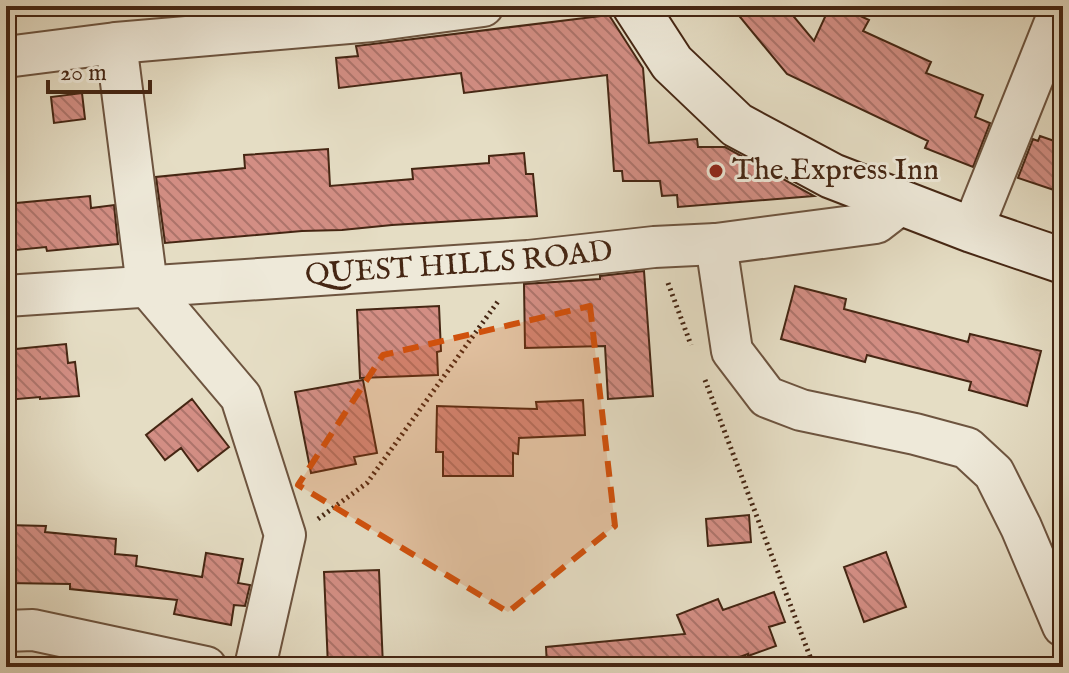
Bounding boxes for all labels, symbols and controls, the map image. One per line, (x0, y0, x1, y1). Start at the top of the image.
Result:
scale bar (48, 44, 150, 94)
text: 20 m (60, 58, 107, 89)
place label: The Express Inn (732, 152, 939, 190)
marker: The Express Inn (707, 162, 725, 180)
street label: QUEST HILLS ROAD (304, 233, 615, 295)

